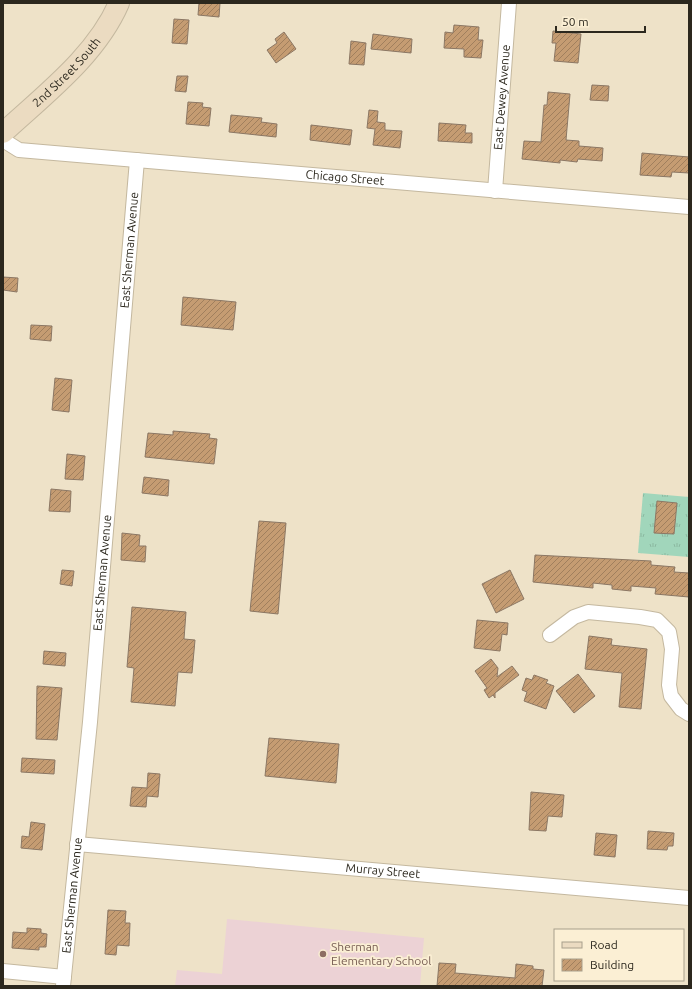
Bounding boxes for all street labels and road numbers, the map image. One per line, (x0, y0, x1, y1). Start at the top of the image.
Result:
street label: 2nd Street South (30, 35, 103, 109)
street label: East Dewey Avenue (491, 44, 512, 150)
street label: Chicago Street (305, 167, 385, 187)
street label: East Sherman Avenue (118, 191, 140, 309)
street label: East Sherman Avenue (91, 514, 113, 631)
street label: East Sherman Avenue (59, 837, 84, 954)
street label: Murray Street (345, 861, 421, 880)

